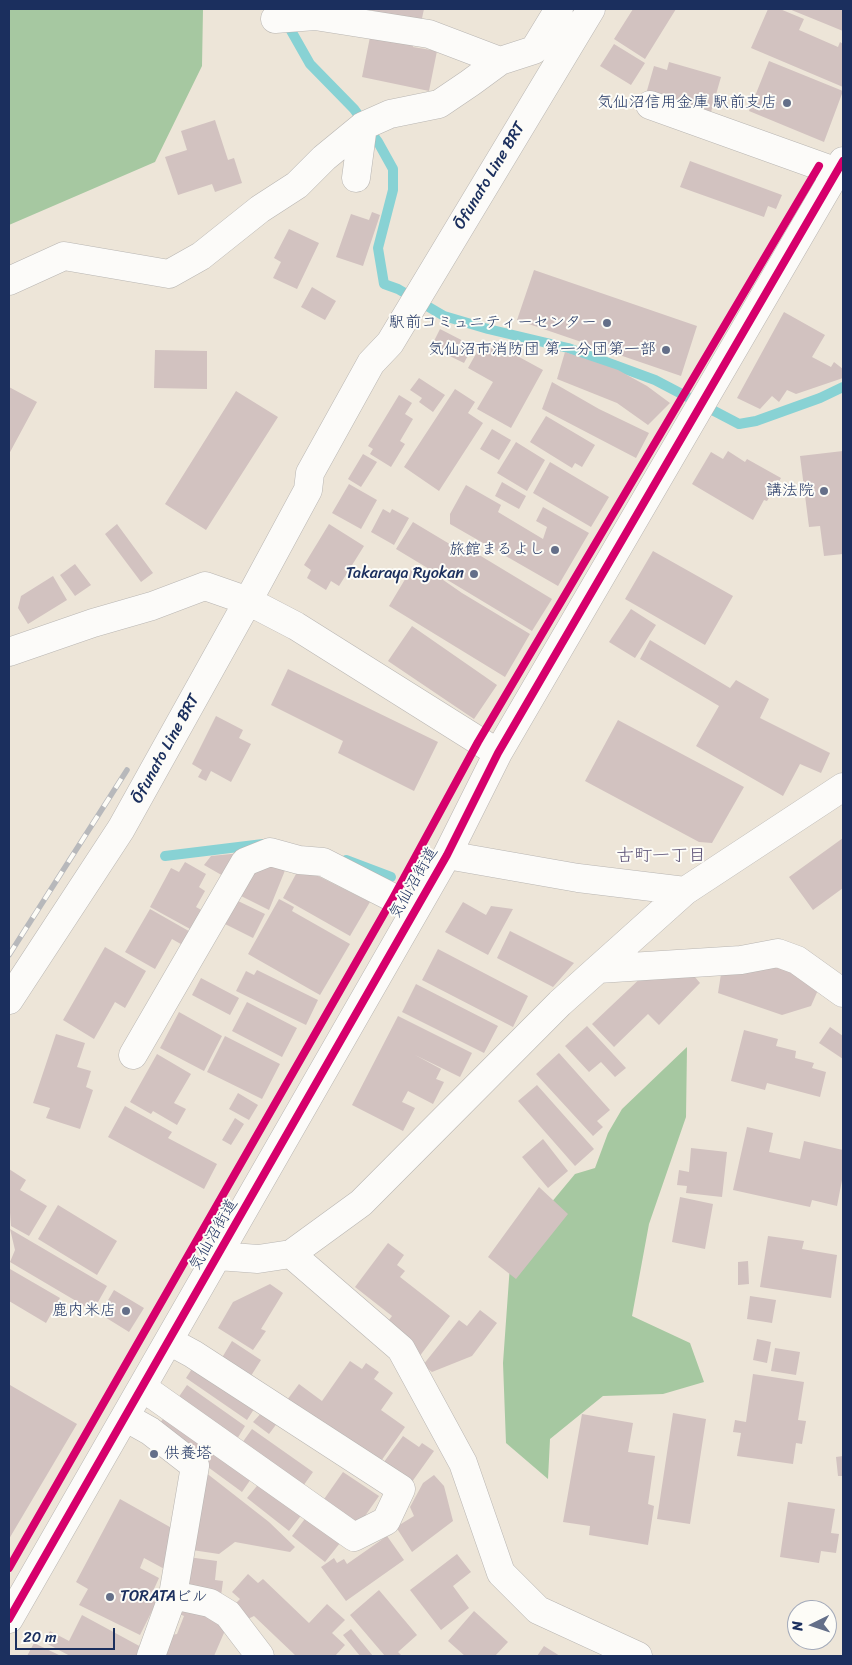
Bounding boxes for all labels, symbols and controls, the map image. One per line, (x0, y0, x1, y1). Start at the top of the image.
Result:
place label: 気仙沼信用金庫 駅前支店 (597, 93, 777, 113)
marker: 気仙沼信用金庫 駅前支店 (781, 97, 793, 109)
street label: Ōfunato Line BRT (450, 119, 530, 233)
place label: 駅前コミュニティーセンター (389, 313, 597, 333)
marker: 駅前コミュニティーセンター (601, 317, 613, 329)
place label: 気仙沼市消防団 第一分団第一部 (428, 340, 656, 360)
marker: 気仙沼市消防団 第一分団第一部 (660, 344, 672, 356)
place label: 講法院 (766, 481, 814, 501)
marker: 講法院 (818, 485, 830, 497)
place label: 旅館まるよし (449, 540, 545, 560)
marker: 旅館まるよし (549, 544, 561, 556)
place label: Takaraya Ryokan (346, 564, 464, 584)
marker: Takaraya Ryokan (468, 568, 480, 580)
street label: Ōfunato Line BRT (128, 691, 204, 807)
street label: 気仙沼街道 (386, 844, 442, 922)
district label: 古町一丁目 (616, 845, 706, 867)
street label: 気仙沼街道 (186, 1196, 242, 1274)
place label: 鹿内米店 (52, 1301, 116, 1321)
marker: 鹿内米店 (120, 1305, 132, 1317)
place label: 供養塔 (164, 1444, 212, 1464)
marker: 供養塔 (148, 1448, 160, 1460)
place label: TORATAビル (120, 1587, 208, 1607)
marker: TORATAビル (104, 1591, 116, 1603)
north arrow (787, 1600, 837, 1650)
scale bar (18, 1618, 118, 1650)
text: N (785, 1620, 810, 1632)
text: 20 m (23, 1624, 57, 1650)

